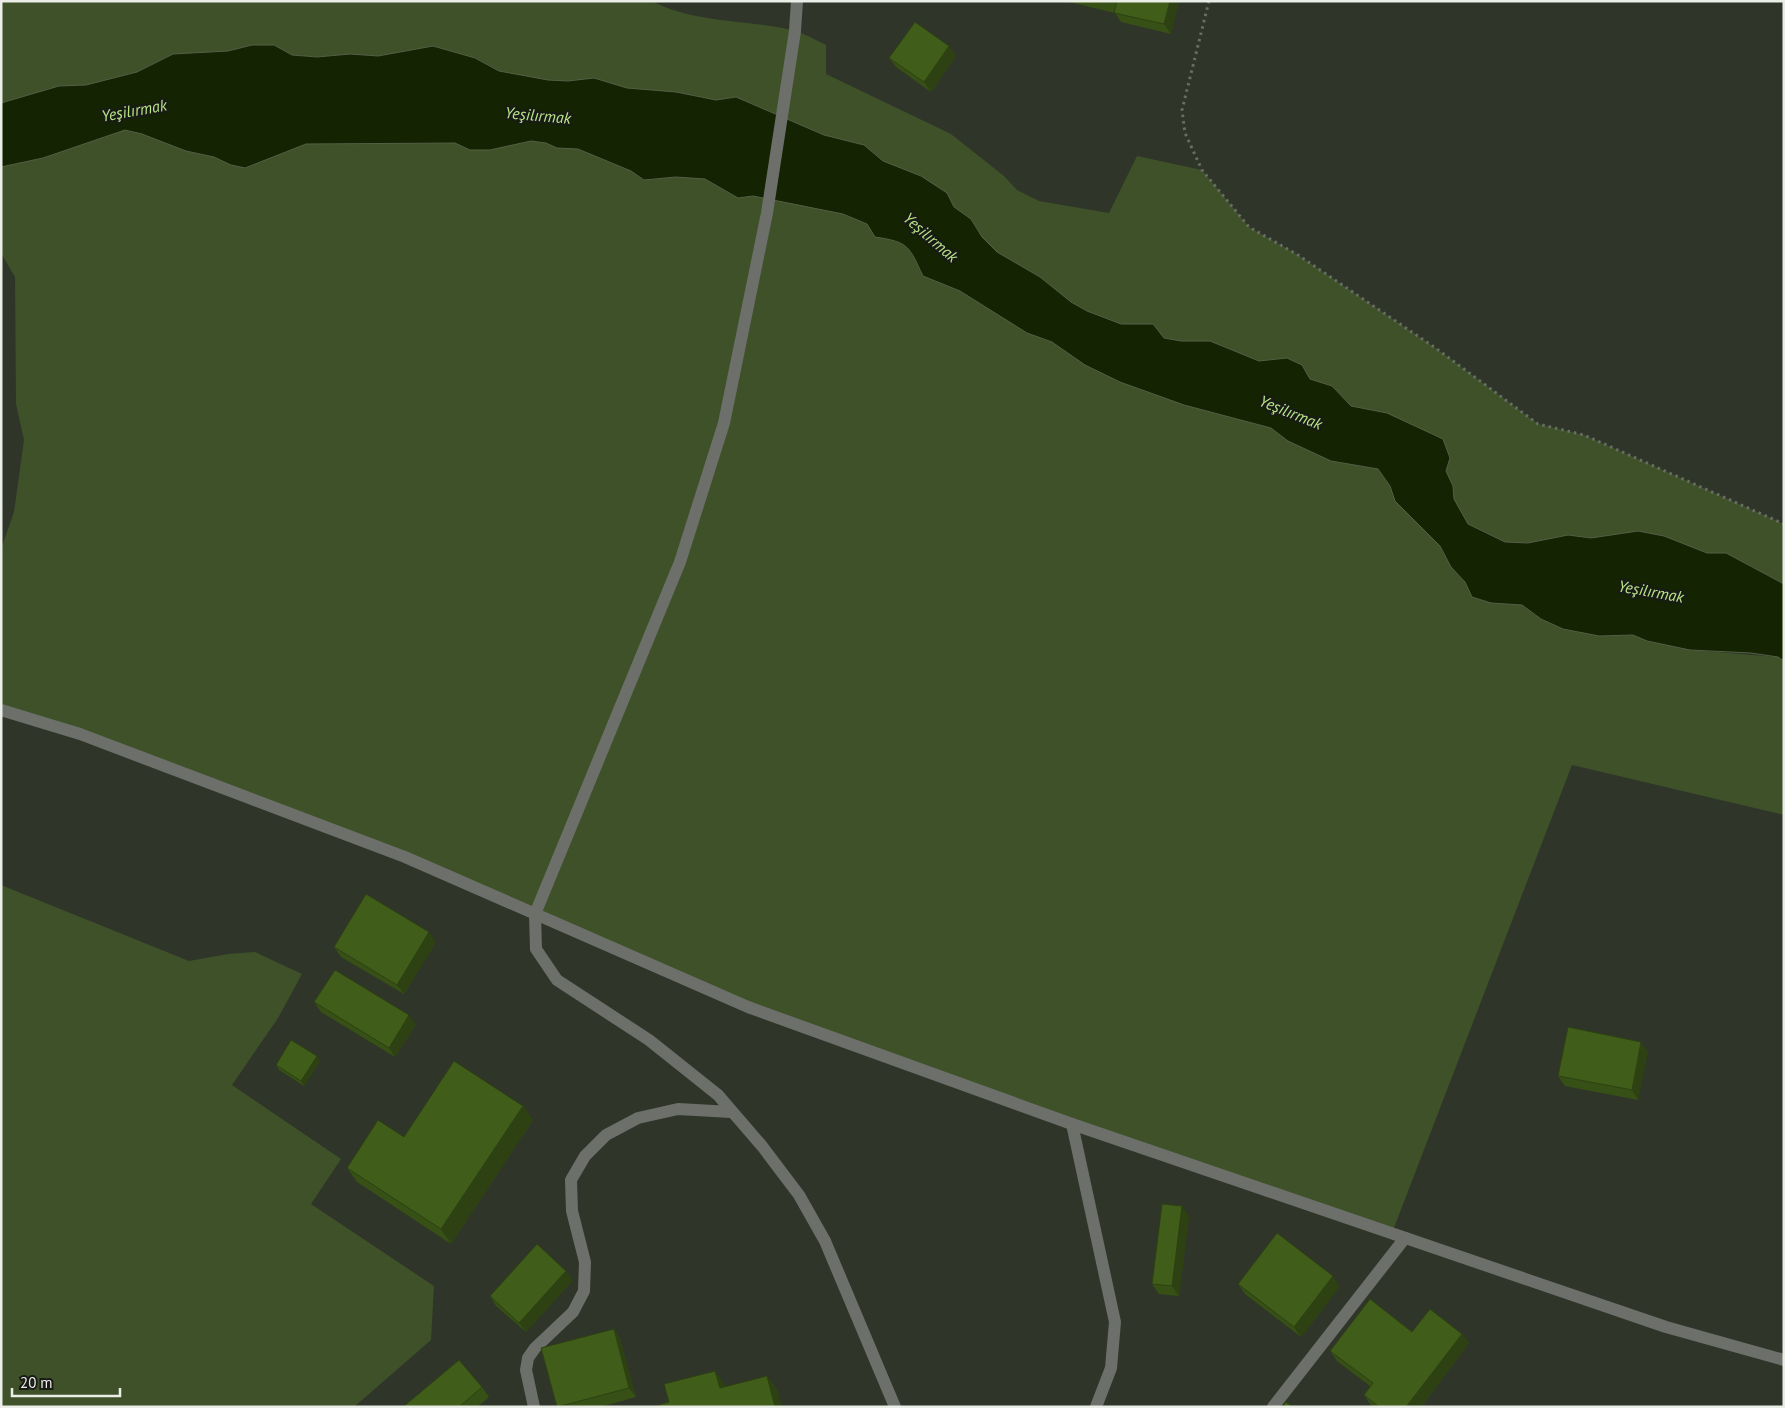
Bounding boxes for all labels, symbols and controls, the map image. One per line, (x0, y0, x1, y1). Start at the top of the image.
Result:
water label: Yeşilırmak (100, 94, 169, 126)
water label: Yeşilırmak (504, 102, 573, 128)
water label: Yeşilırmak (899, 208, 963, 267)
water label: Yeşilırmak (1257, 390, 1326, 434)
water label: Yeşilırmak (1617, 575, 1686, 607)
scale bar (12, 1366, 120, 1398)
text: 20 m (20, 1373, 53, 1392)

